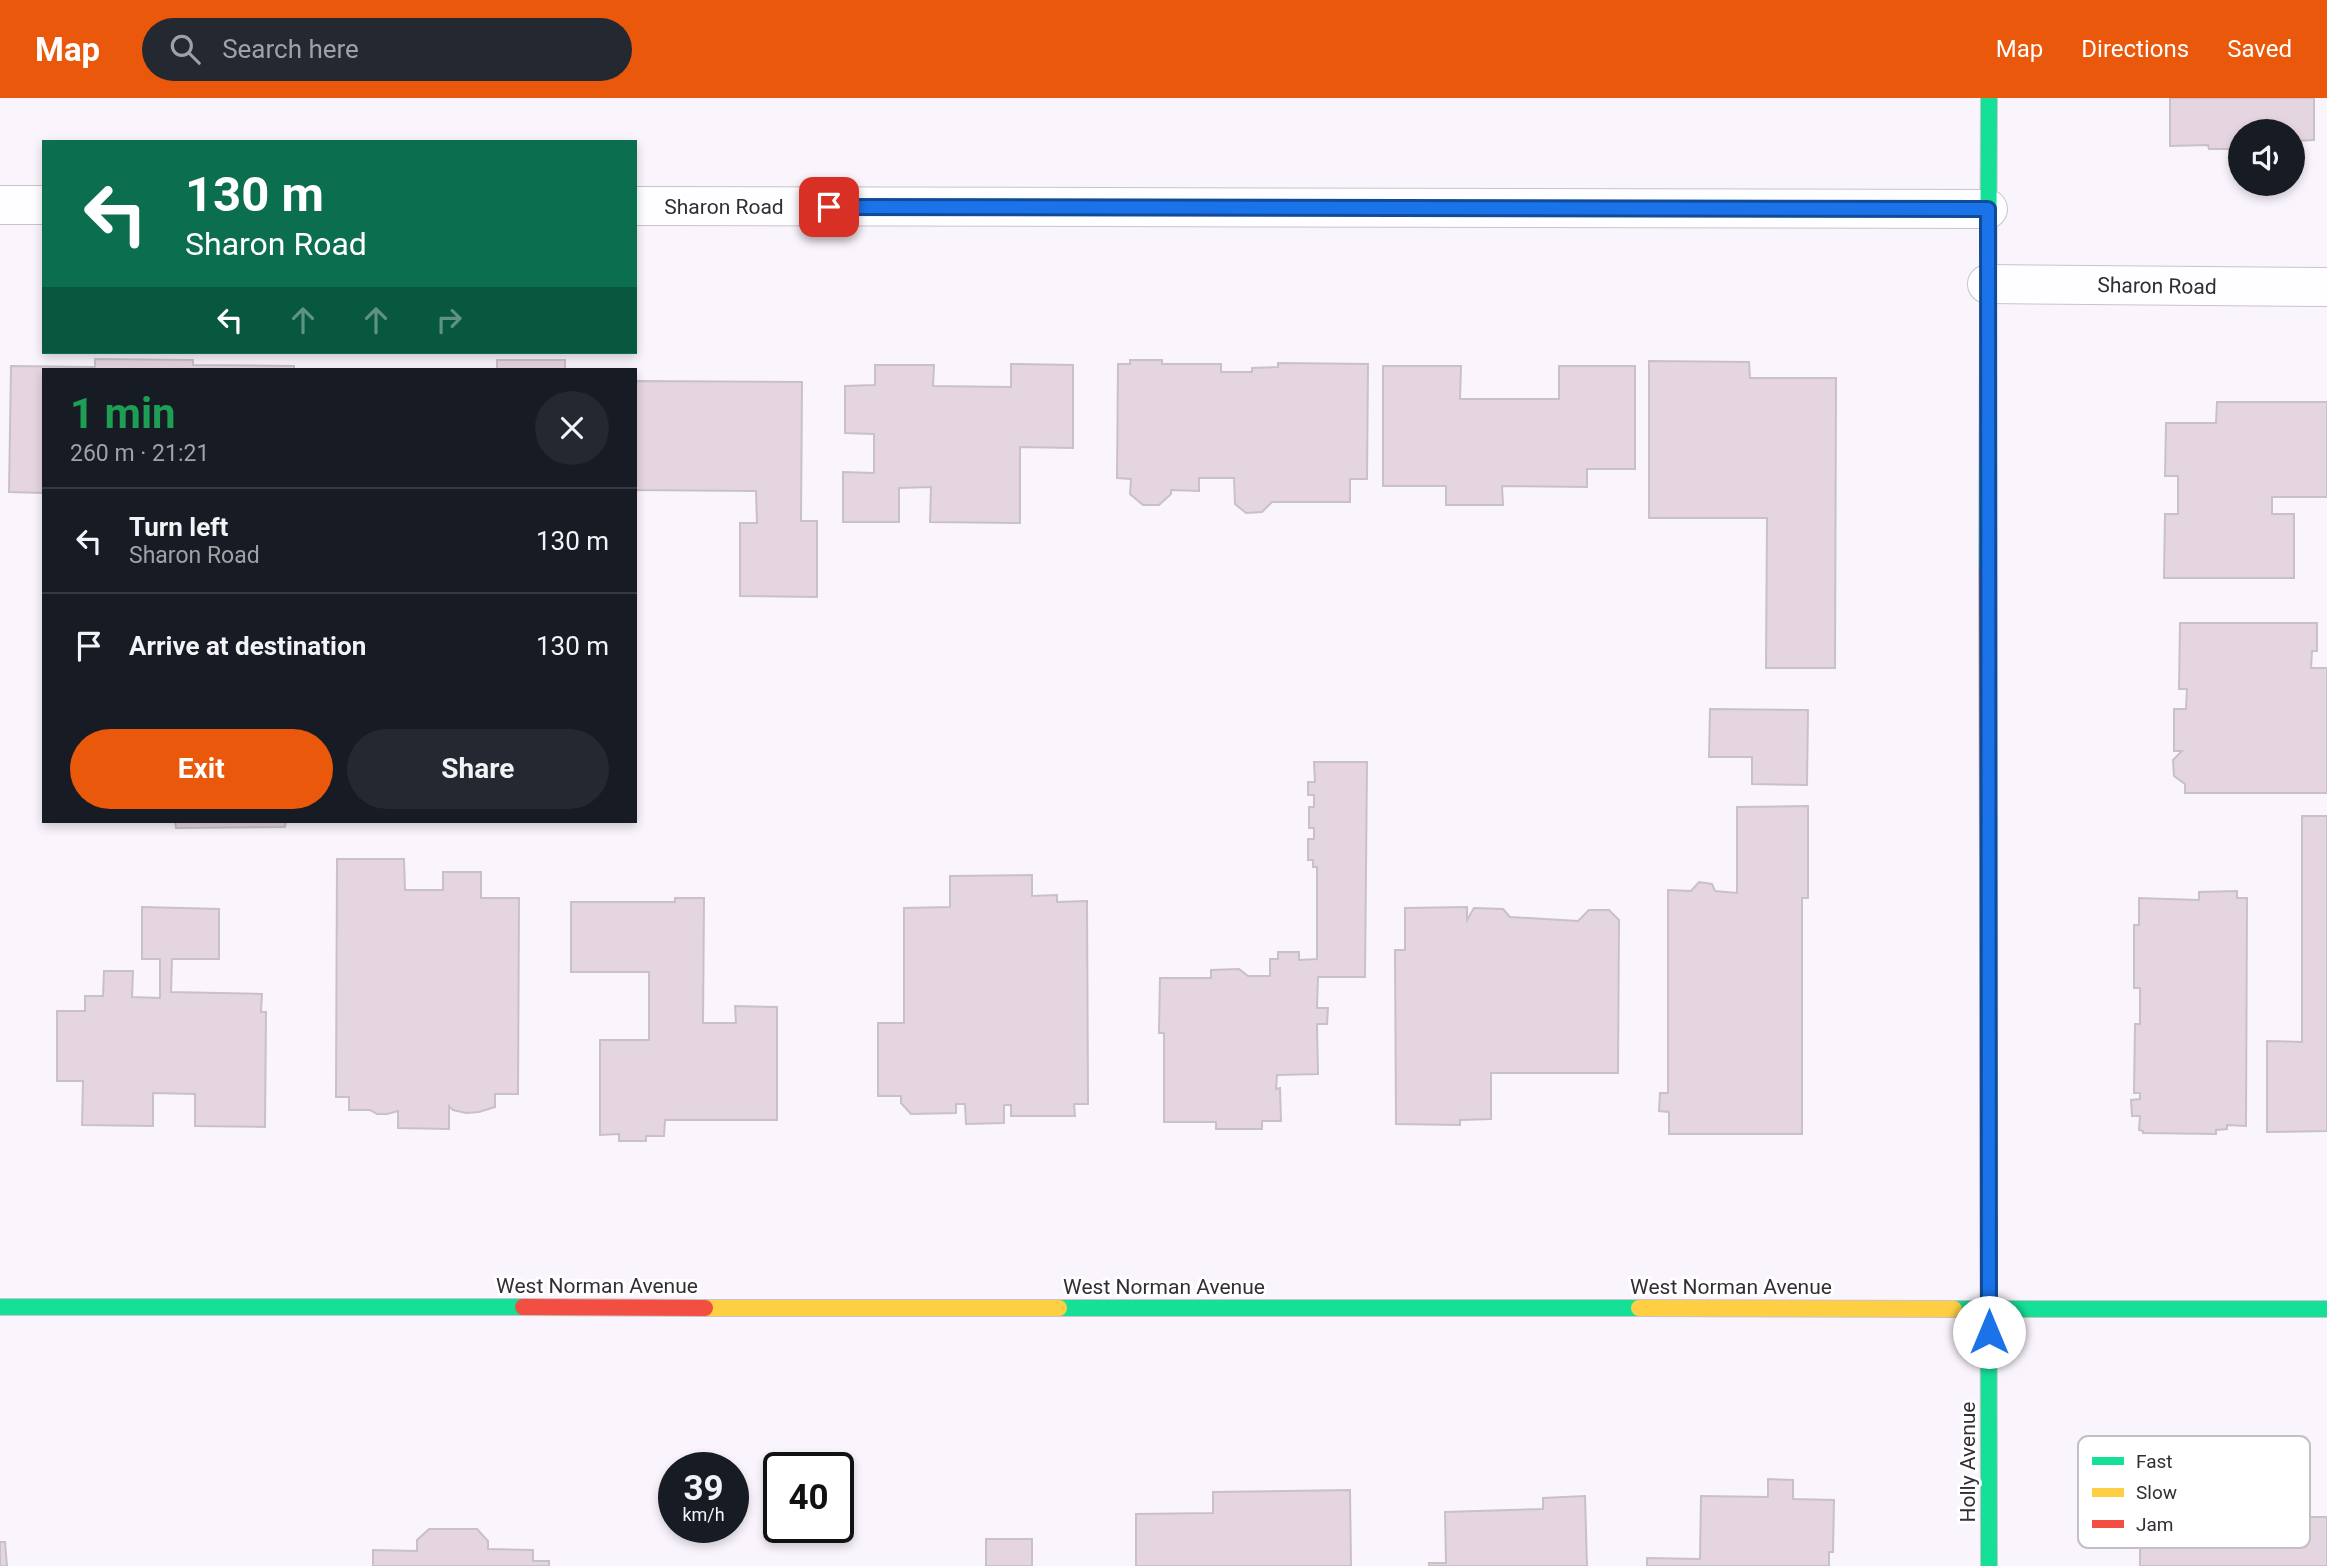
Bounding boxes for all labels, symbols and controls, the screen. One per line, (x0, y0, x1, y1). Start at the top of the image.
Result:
search box (142, 18, 632, 81)
text: Map (35, 30, 100, 69)
icon: search (166, 30, 204, 68)
text: Search here (222, 34, 359, 64)
text: Map (1996, 35, 2043, 63)
text: Directions (2081, 35, 2189, 63)
text: Saved (2227, 35, 2292, 63)
map controls (2228, 119, 2305, 196)
button: sound (2228, 119, 2305, 196)
text: 130 m (185, 166, 324, 223)
icon: left (70, 168, 161, 259)
pin (799, 177, 859, 237)
icon: arrive (810, 188, 848, 226)
street label: Sharon Road (664, 195, 784, 219)
text: Sharon Road (185, 225, 367, 263)
street label: Sharon Road (2097, 273, 2217, 299)
icon: left (211, 301, 249, 339)
icon: ahead (284, 301, 322, 339)
icon: ahead (357, 301, 395, 339)
icon: right (430, 301, 468, 339)
text: 1 min (70, 389, 176, 438)
button: close (535, 391, 609, 465)
text: 260 m · 21:21 (70, 440, 209, 467)
text: Turn left (129, 512, 228, 542)
icon: left (70, 522, 108, 560)
text: 130 m (536, 526, 609, 556)
text: Sharon Road (129, 542, 260, 569)
icon: arrive (70, 627, 108, 665)
text: Arrive at destination (129, 631, 366, 661)
text: 130 m (536, 631, 609, 661)
button: Exit (70, 729, 333, 809)
button: Share (347, 729, 609, 809)
street label: West Norman Avenue (496, 1274, 698, 1298)
street label: West Norman Avenue (1063, 1275, 1265, 1299)
street label: West Norman Avenue (1630, 1275, 1832, 1299)
position arrow (1952, 1295, 2026, 1369)
street label: Holly Avenue (1956, 1402, 1980, 1523)
legend (2078, 1436, 2310, 1548)
text: Fast (2136, 1450, 2173, 1473)
speed limit sign: 40 (763, 1452, 854, 1543)
text: 39 (683, 1468, 724, 1509)
text: Slow (2136, 1481, 2177, 1504)
text: km/h (682, 1504, 725, 1525)
text: Jam (2136, 1513, 2173, 1536)

